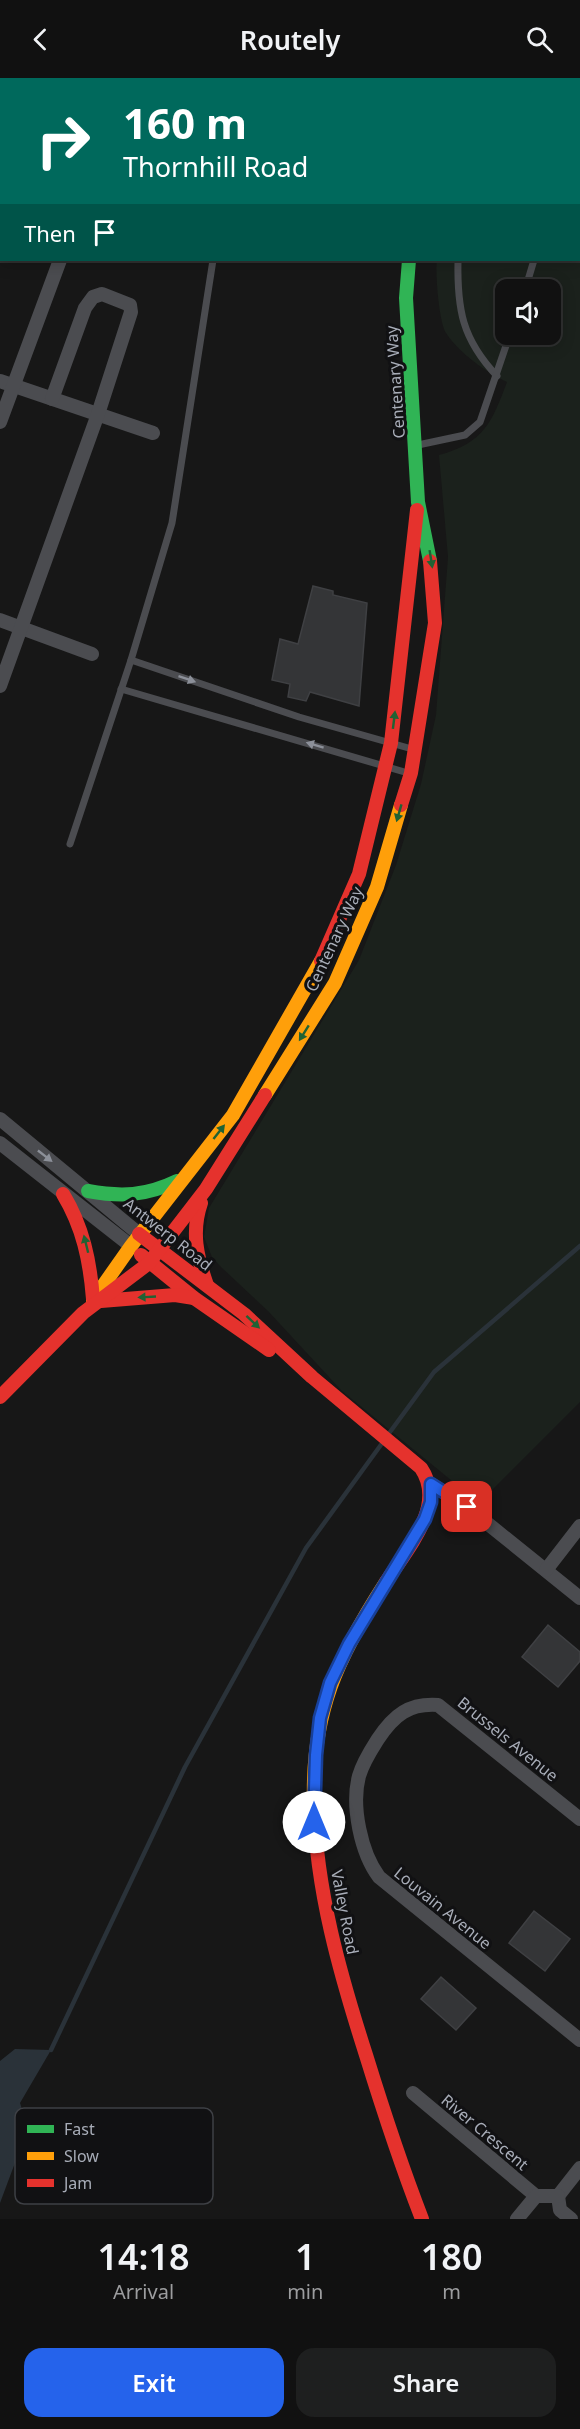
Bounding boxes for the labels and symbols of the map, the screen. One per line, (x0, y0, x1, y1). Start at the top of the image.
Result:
street label: Centenary Way (380, 324, 410, 439)
one-way arrow (426, 549, 435, 568)
one-way arrow (178, 675, 196, 685)
one-way arrow (390, 710, 399, 729)
one-way arrow (306, 740, 324, 749)
one-way arrow (394, 804, 403, 822)
street label: Centenary Way (300, 882, 368, 995)
one-way arrow (298, 1025, 309, 1041)
one-way arrow (213, 1124, 226, 1140)
one-way arrow (38, 1150, 53, 1162)
street label: Antwerp Road (119, 1193, 217, 1275)
one-way arrow (80, 1235, 90, 1253)
one-way arrow (137, 1293, 156, 1302)
one-way arrow (245, 1314, 259, 1328)
pin (441, 1481, 492, 1532)
street label: Brussels Avenue (453, 1692, 563, 1786)
position arrow (282, 1790, 346, 1854)
street label: Louvain Avenue (390, 1862, 496, 1954)
street label: Valley Road (326, 1868, 364, 1956)
street label: River Crescent (437, 2089, 533, 2175)
legend (15, 2108, 213, 2204)
text: Fast (64, 2118, 95, 2140)
text: Slow (64, 2145, 99, 2167)
text: Jam (62, 2172, 92, 2194)

